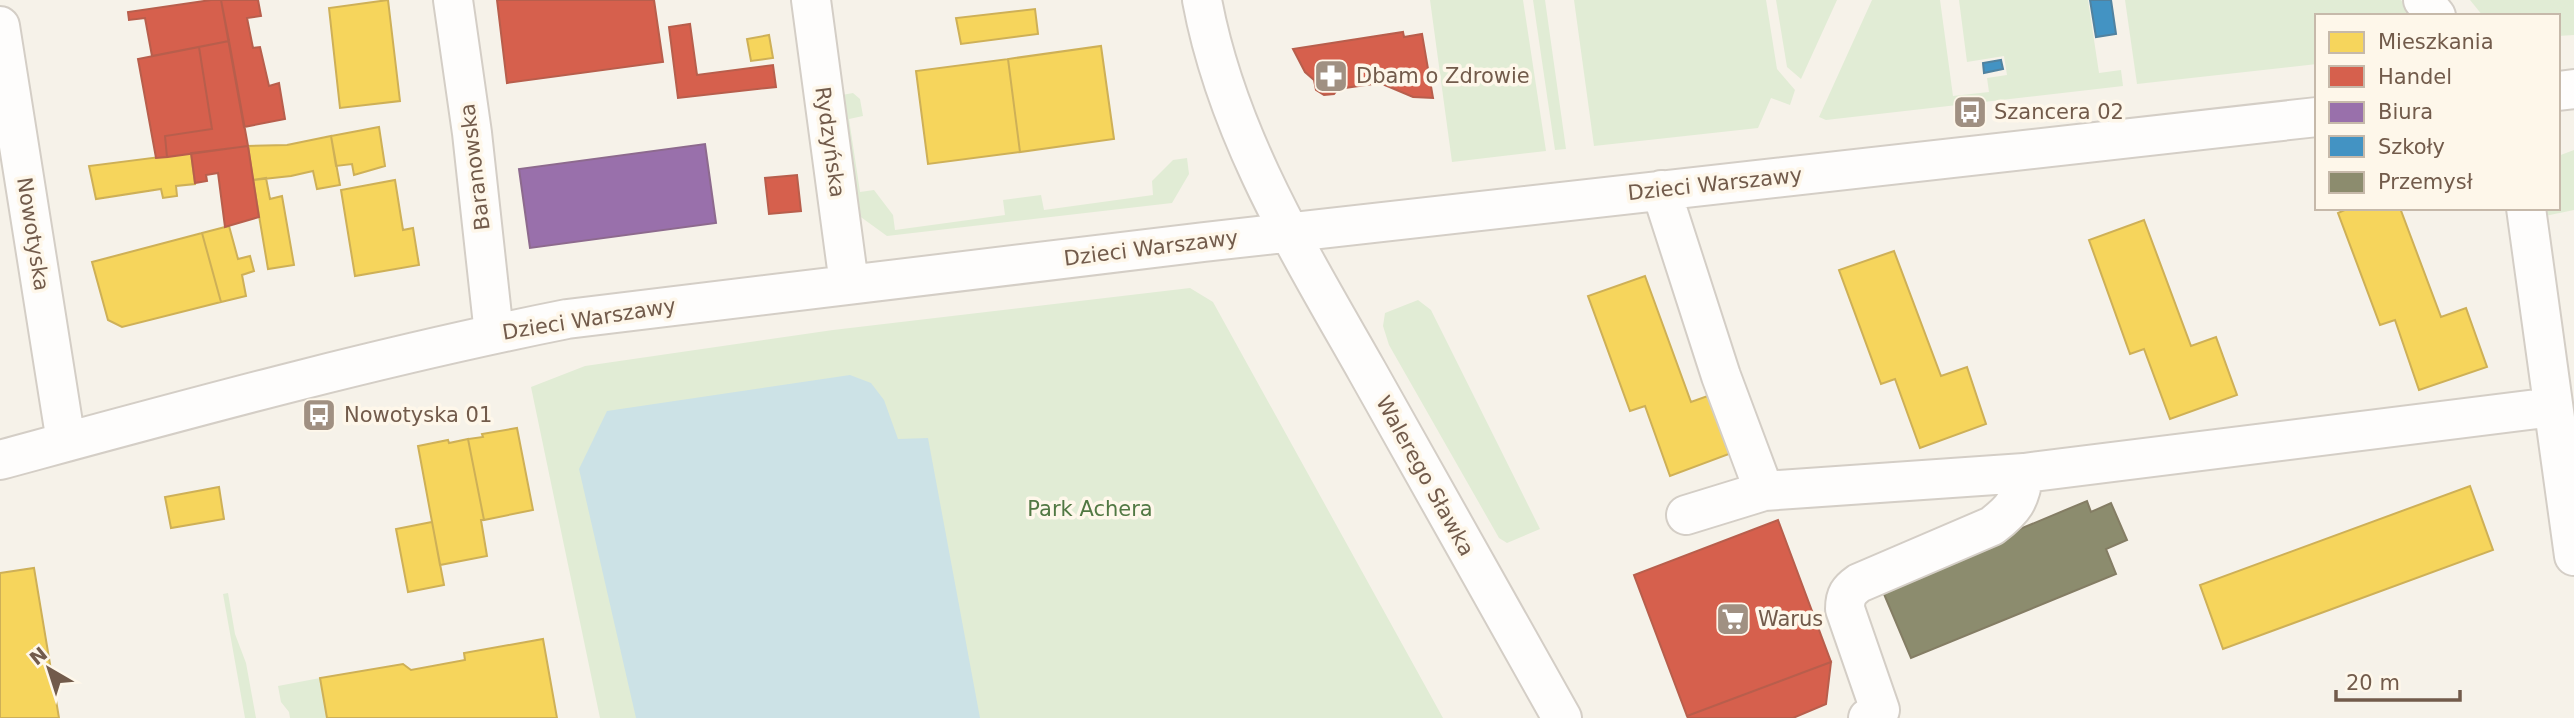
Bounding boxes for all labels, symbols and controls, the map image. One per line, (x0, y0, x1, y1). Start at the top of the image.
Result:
legend (2315, 14, 2560, 210)
text: Mieszkania (2378, 30, 2494, 54)
pharmacy icon: Dbam o Zdrowie (1312, 57, 1350, 95)
place label: Dbam o Zdrowie (1356, 64, 1530, 88)
text: Handel (2378, 65, 2452, 89)
street label: Rydzyńska (810, 85, 850, 199)
bus stop icon: Szancera 02 (1951, 93, 1989, 131)
place label: Szancera 02 (1994, 100, 2124, 124)
text: Biura (2378, 100, 2433, 124)
street label: Baranowska (455, 102, 495, 232)
text: Szkoły (2378, 135, 2445, 159)
street label: Dzieci Warszawy (1627, 163, 1803, 205)
text: Przemysł (2378, 170, 2473, 194)
street label: Nowotyska (12, 175, 54, 293)
street label: Dzieci Warszawy (1063, 225, 1239, 271)
street label: Dzieci Warszawy (501, 293, 677, 345)
street label: Walerego Sławka (1371, 392, 1479, 560)
bus stop icon: Nowotyska 01 (300, 396, 338, 434)
place label: Nowotyska 01 (344, 403, 492, 427)
park label: Park Achera (1027, 497, 1153, 521)
supermarket icon: Warus (1714, 600, 1752, 638)
place label: Warus (1758, 607, 1823, 631)
north arrow (14, 634, 84, 704)
text: N (25, 642, 51, 669)
scale bar (2336, 658, 2460, 702)
text: 20 m (2346, 671, 2400, 695)

